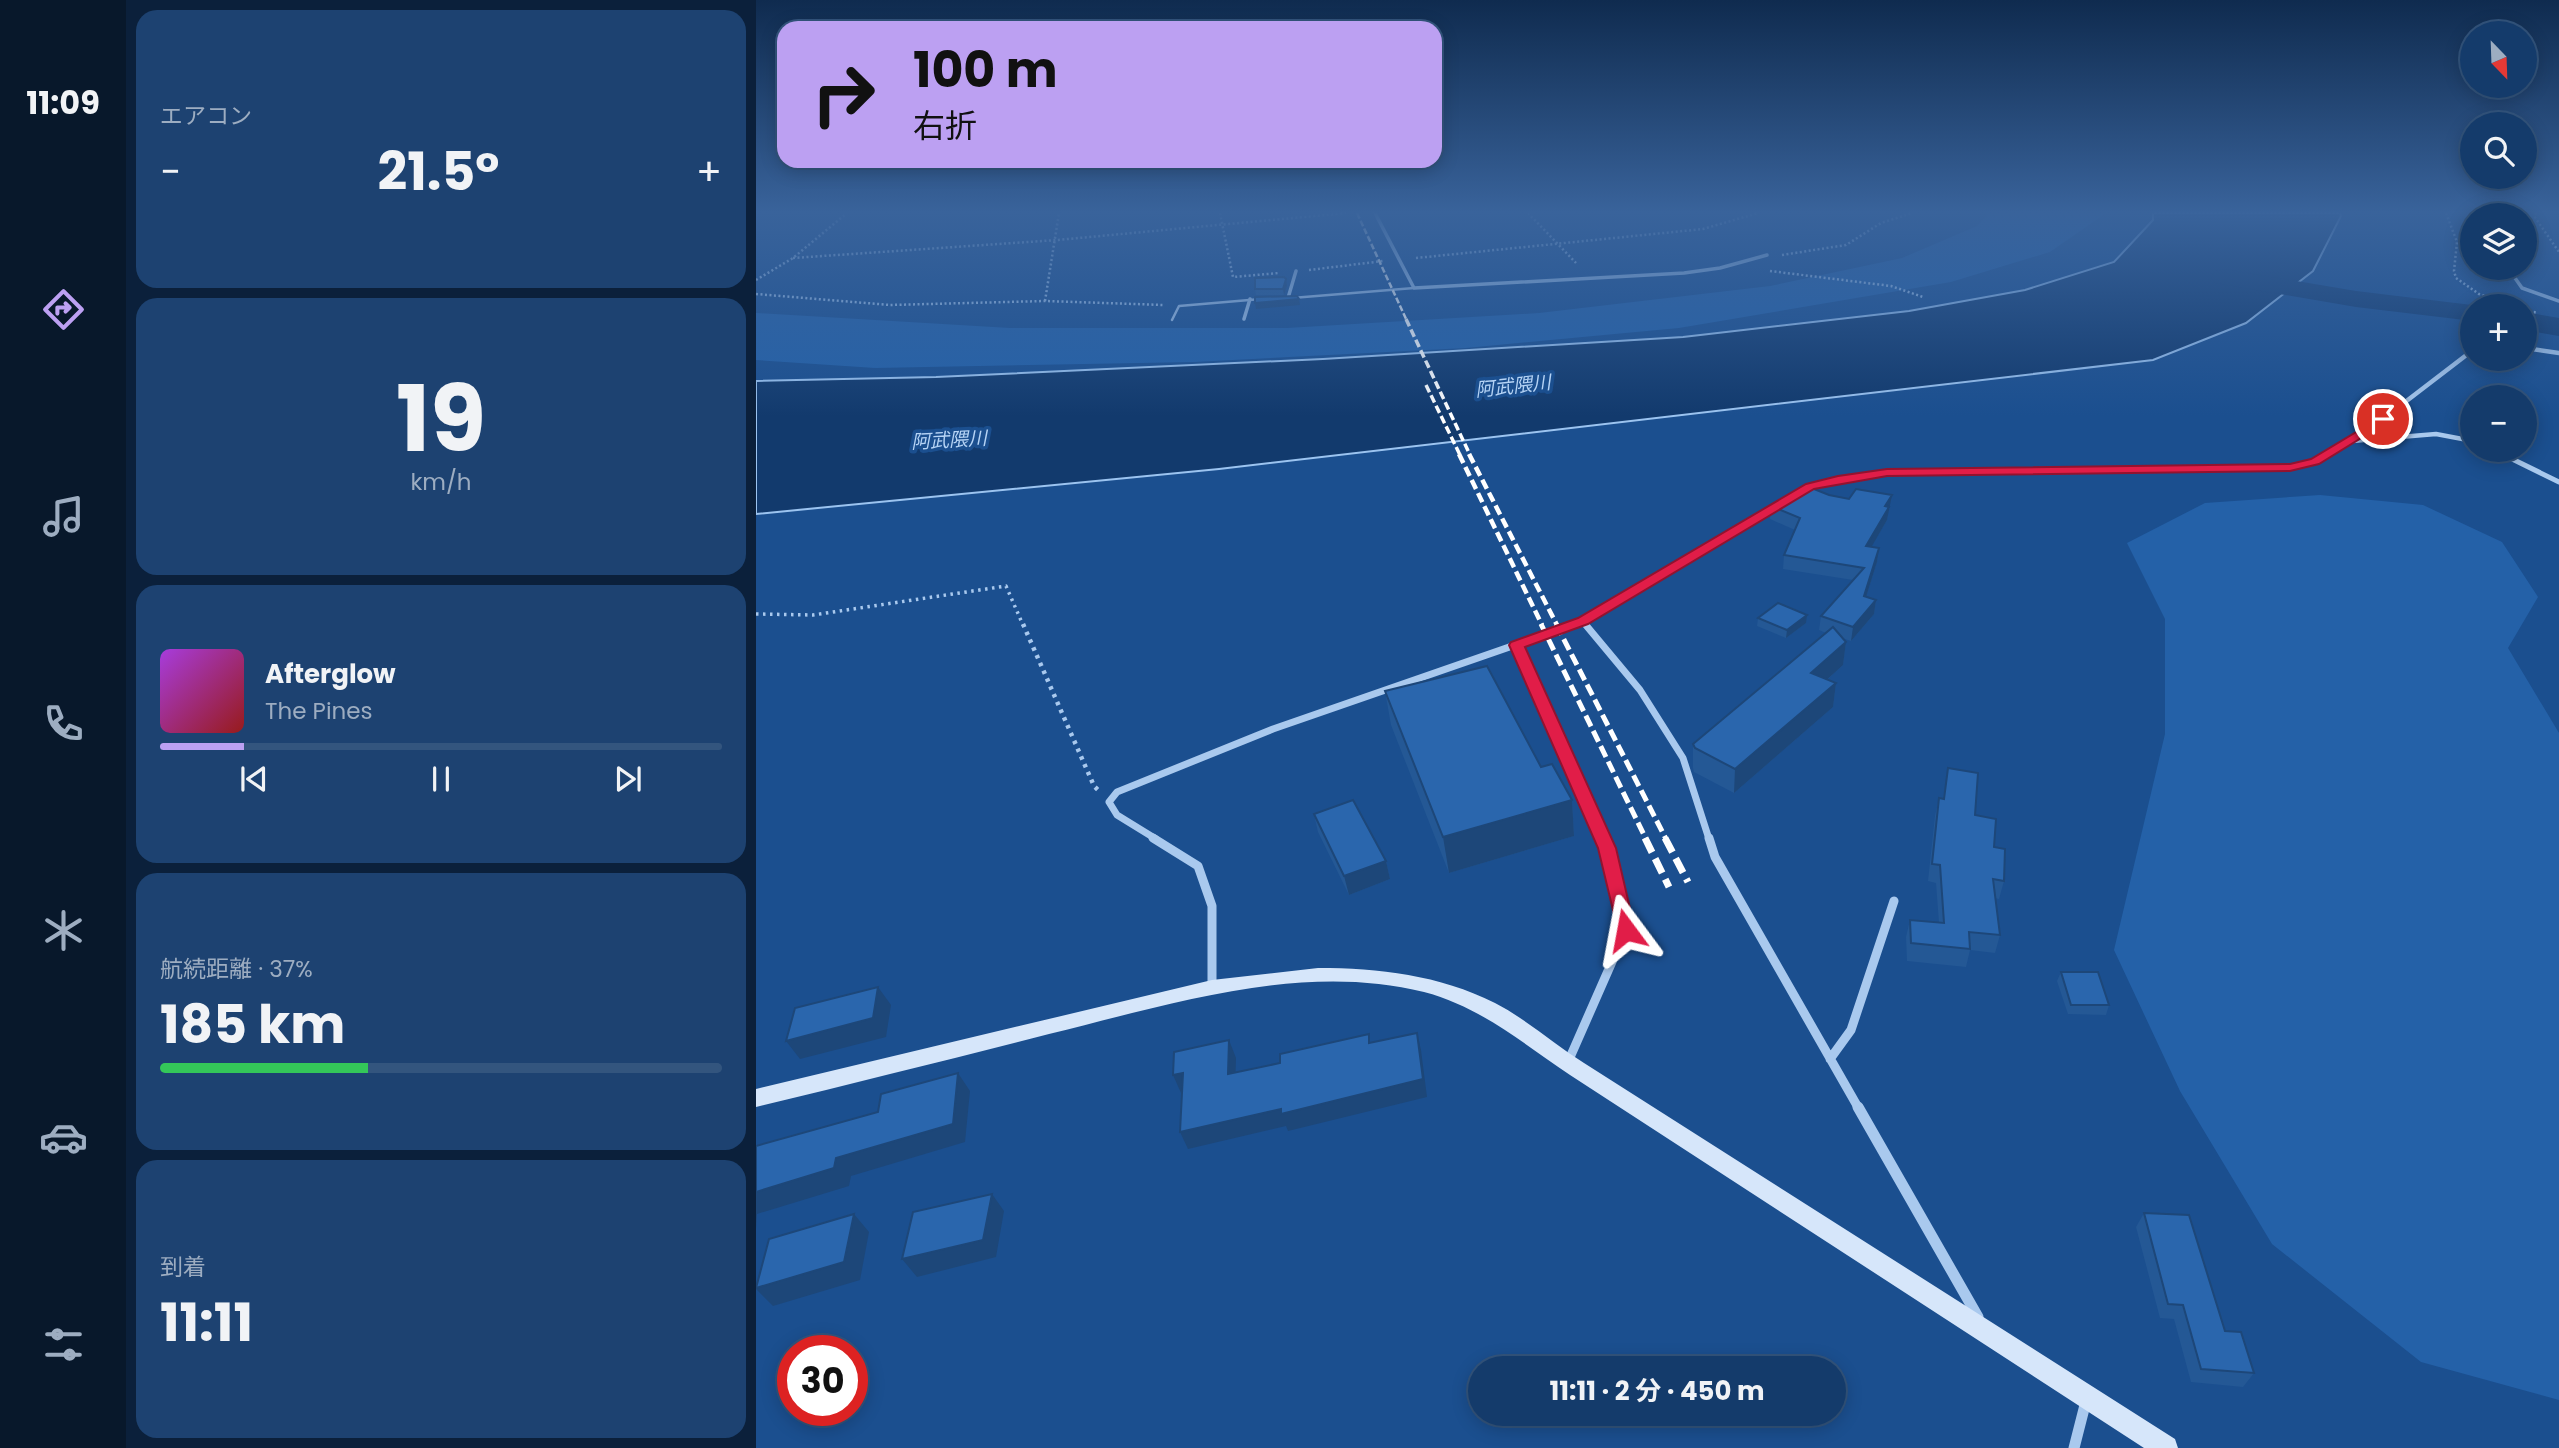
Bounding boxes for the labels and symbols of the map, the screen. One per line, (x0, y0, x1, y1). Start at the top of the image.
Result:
north arrow (2460, 21, 2538, 98)
water label: 阿武隈川 (1474, 368, 1554, 403)
pin (2353, 389, 2413, 449)
water label: 阿武隈川 (910, 424, 990, 455)
position arrow (1589, 893, 1663, 967)
speed limit sign: 30 (777, 1335, 868, 1426)

